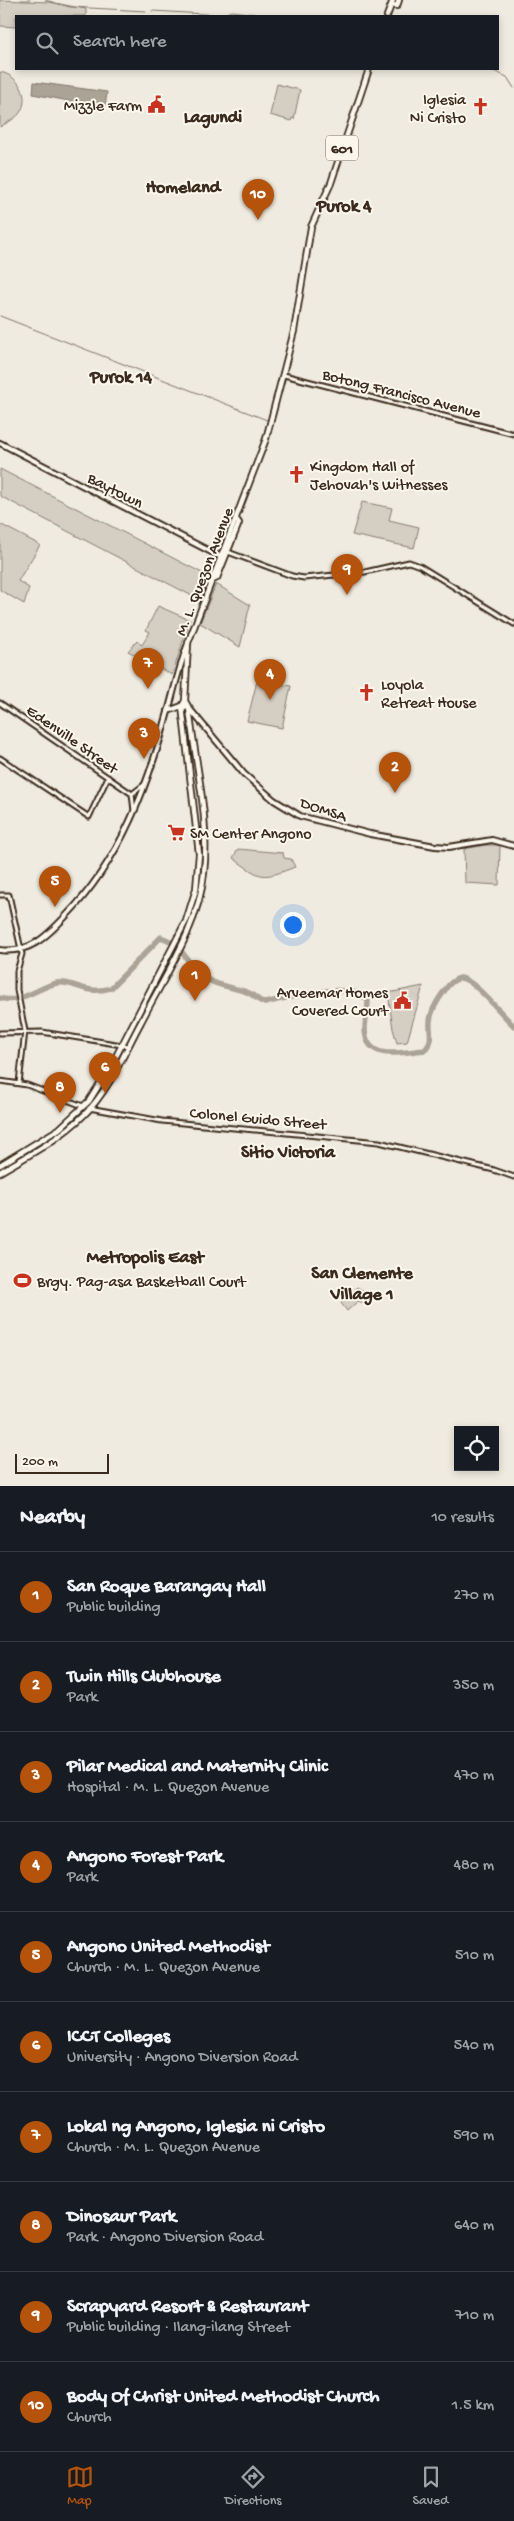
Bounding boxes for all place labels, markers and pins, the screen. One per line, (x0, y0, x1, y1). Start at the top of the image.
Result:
place label: Iglesia Ni Cristo (410, 92, 467, 129)
public building icon: Mizzle Farm (146, 94, 166, 114)
church icon: Iglesia Ni Cristo (470, 97, 490, 117)
place label: Mizzle Farm (64, 98, 143, 117)
pin: 10 (242, 179, 274, 220)
place label: Kingdom Hall of Jehovah's Witnesses (310, 459, 448, 496)
church icon: Kingdom Hall of Jehovah's Witnesses (286, 464, 306, 484)
pin: 9 (331, 554, 363, 595)
pin: 7 (132, 648, 164, 689)
pin: 4 (254, 659, 286, 700)
place label: Loyola Retreat House (381, 677, 477, 714)
church icon: Loyola Retreat House (357, 682, 377, 702)
pin: 3 (128, 718, 160, 759)
pin: 2 (379, 752, 411, 793)
supermarket icon: SM Center Angono (166, 822, 186, 842)
place label: SM Center Angono (190, 826, 311, 845)
pin: 5 (39, 866, 71, 907)
pin: 1 (179, 960, 211, 1001)
place label: Arveemar Homes Covered Court (277, 985, 389, 1022)
public building icon: Arveemar Homes Covered Court (392, 990, 412, 1010)
pin: 6 (89, 1052, 121, 1093)
pin: 8 (44, 1072, 76, 1113)
sports icon: Brgy. Pag-asa Basketball Court (13, 1270, 33, 1290)
place label: Brgy. Pag-asa Basketball Court (36, 1274, 247, 1293)

